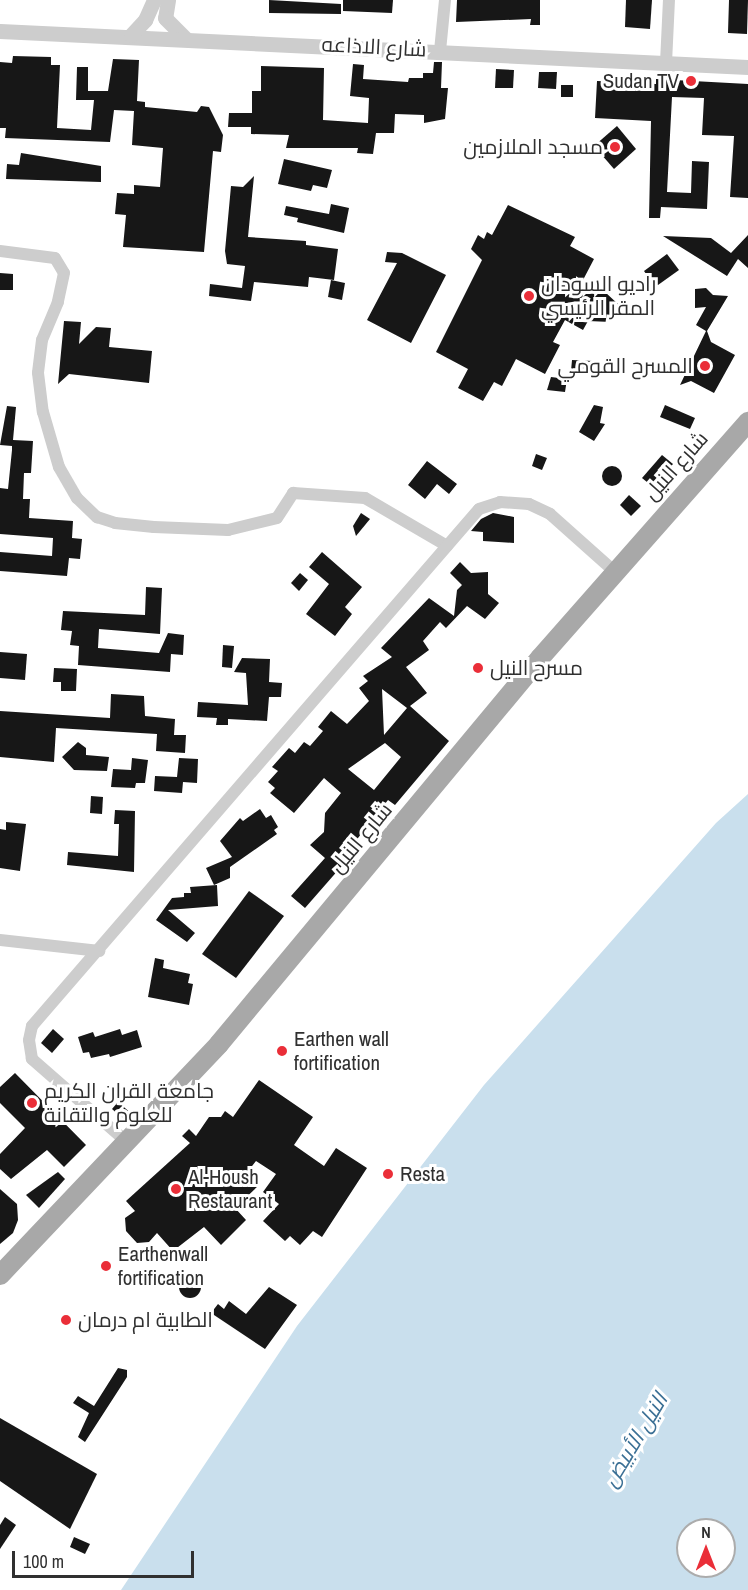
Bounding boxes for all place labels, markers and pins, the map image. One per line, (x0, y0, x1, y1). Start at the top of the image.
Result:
place label: Sudan TV (602, 68, 679, 94)
marker: Sudan TV (684, 74, 698, 88)
place label: مسجد الملازمين (463, 134, 603, 160)
marker: مسجد الملازمين (608, 140, 622, 154)
place label: راديو السودان المقر الرئيسي (541, 271, 656, 321)
marker: راديو السودان المقر الرئيسي (522, 289, 536, 303)
place label: المسرح القومي (557, 353, 693, 379)
marker: المسرح القومي (698, 359, 712, 373)
place label: مسرح النيل (490, 655, 583, 681)
marker: مسرح النيل (471, 661, 485, 675)
place label: Earthen wall fortification (294, 1026, 389, 1076)
marker: Earthen wall fortification (275, 1044, 289, 1058)
place label: جامعة القران الكريم للعلوم والتقانة (44, 1078, 214, 1128)
marker: جامعة القران الكريم للعلوم والتقانة (25, 1096, 39, 1110)
place label: Resta (400, 1161, 445, 1187)
place label: Al-Housh Restaurant (188, 1164, 272, 1214)
marker: Resta (381, 1167, 395, 1181)
marker: Al-Housh Restaurant (169, 1182, 183, 1196)
place label: Earthenwall fortification (118, 1241, 208, 1291)
marker: Earthenwall fortification (99, 1259, 113, 1273)
place label: الطابية ام درمان (78, 1307, 213, 1333)
marker: الطابية ام درمان (59, 1313, 73, 1327)

